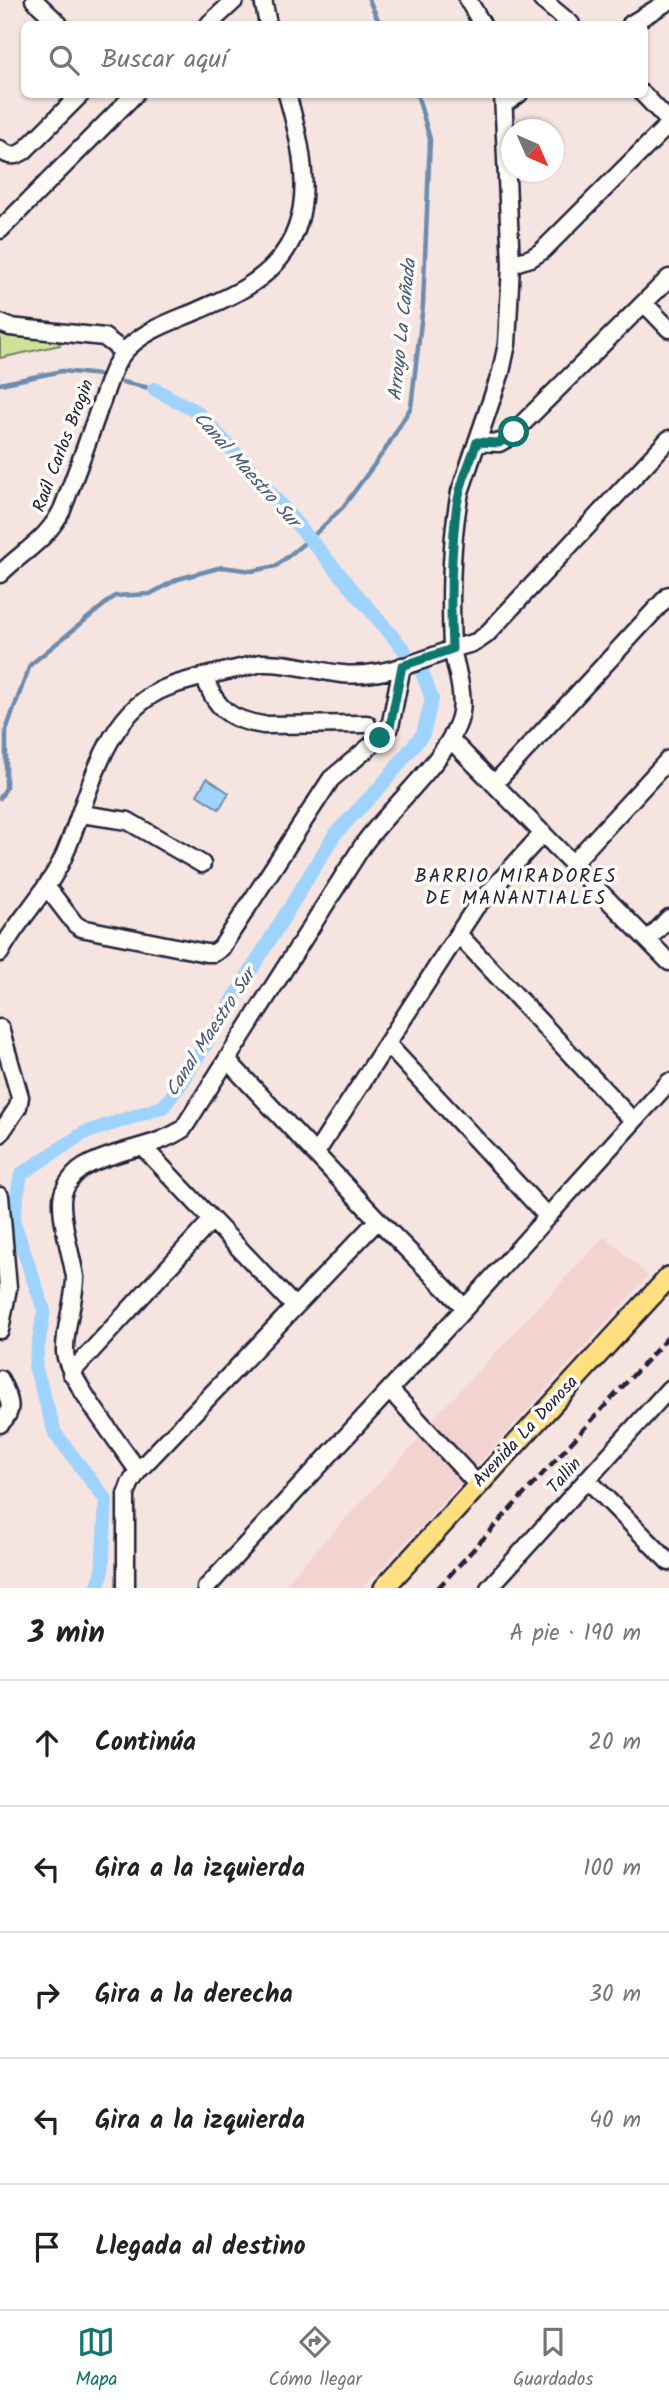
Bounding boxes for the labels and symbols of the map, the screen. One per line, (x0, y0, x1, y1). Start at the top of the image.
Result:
north arrow (501, 119, 564, 182)
water label: Arroyo La Cañada (381, 257, 425, 402)
street label: Raúl Carlos Brogin (25, 376, 103, 516)
water label: Canal Maestro Sur (185, 405, 309, 538)
route start (498, 416, 529, 447)
route end (364, 722, 395, 753)
district label: BARRIO MIRADORES DE MANANTIALES (415, 862, 617, 914)
water label: Canal Maestro Sur (158, 960, 266, 1103)
street label: Avenida La Donosa (466, 1369, 586, 1495)
street label: Tallin (541, 1451, 589, 1501)

